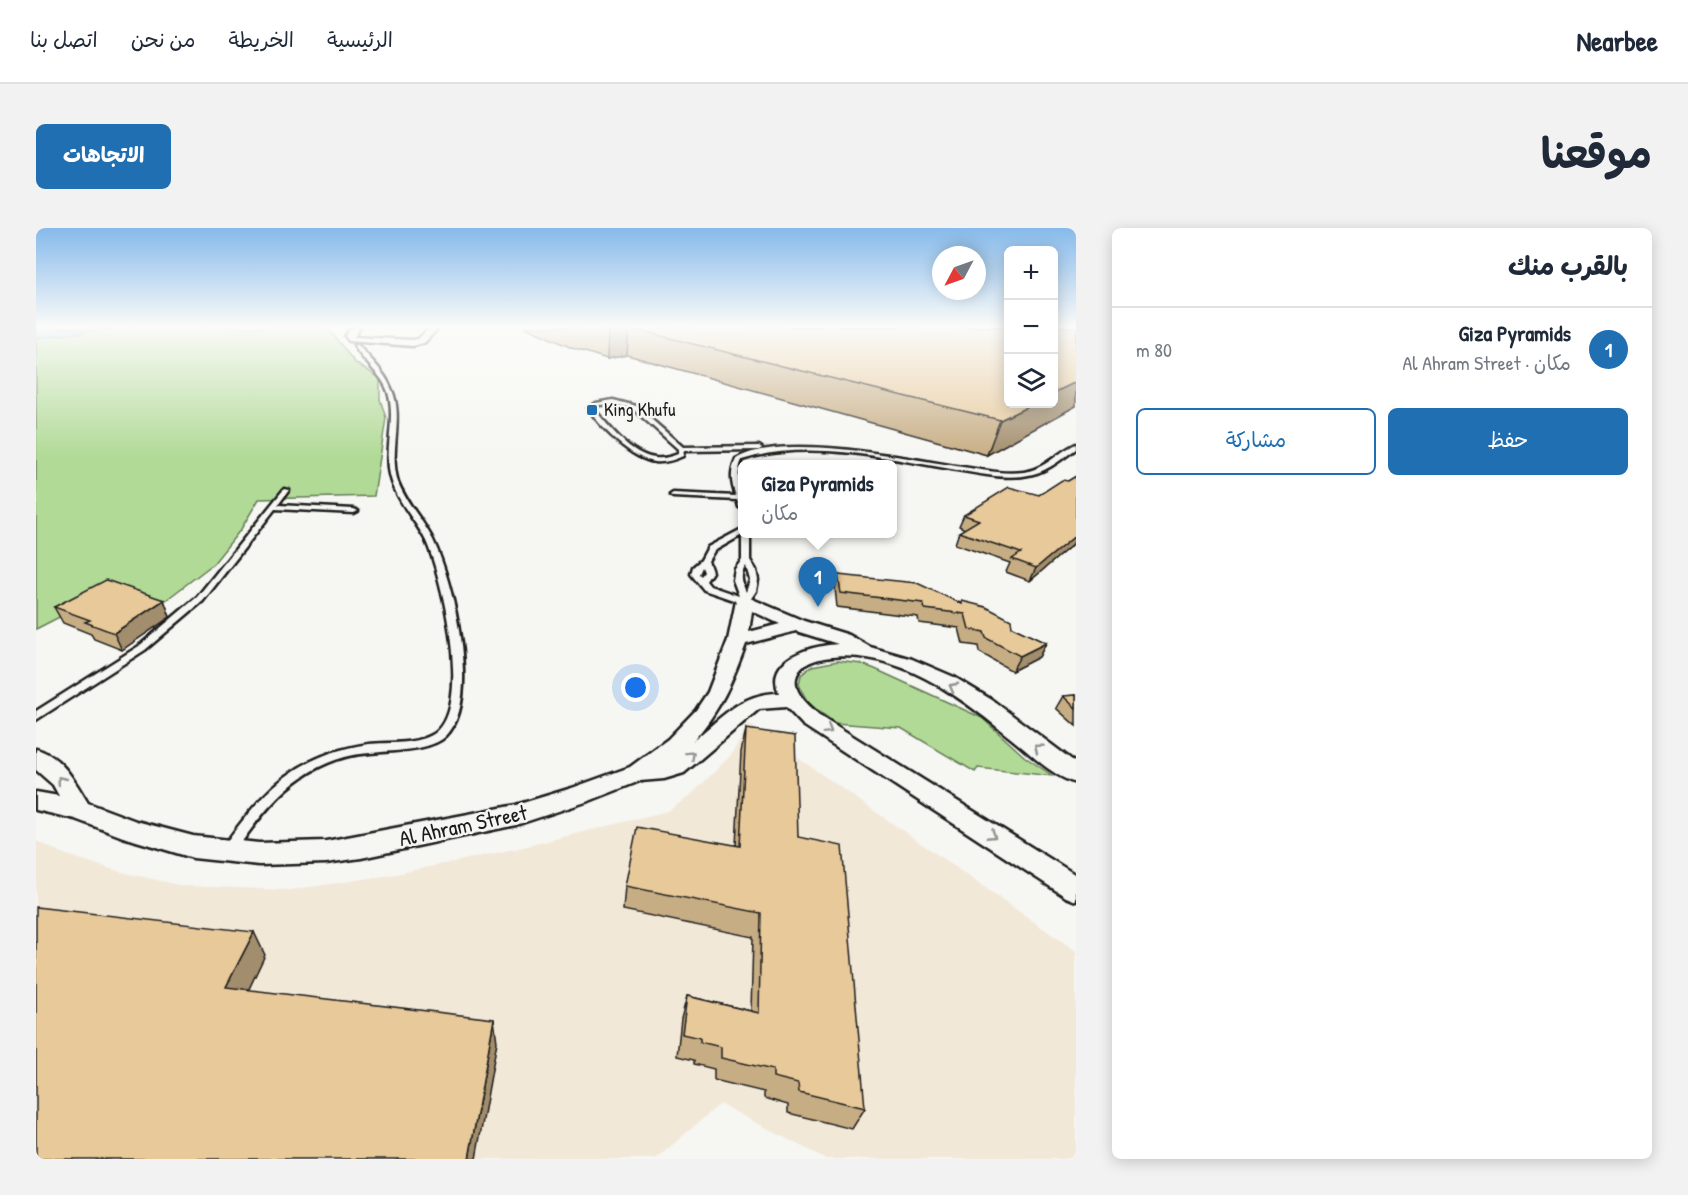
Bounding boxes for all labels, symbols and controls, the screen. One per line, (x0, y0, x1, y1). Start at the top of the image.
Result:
text: Nearbee (1576, 22, 1658, 60)
text: اتصل بنا (30, 25, 98, 54)
text: من نحن (131, 25, 195, 54)
text: الخريطة (228, 25, 294, 54)
text: الرئيسية (327, 25, 393, 54)
button: الاتجاهات (36, 124, 171, 189)
text: موقعنا (1541, 124, 1652, 181)
north arrow (932, 246, 986, 300)
map controls (1004, 246, 1058, 408)
button: + (1004, 246, 1058, 300)
text: بالقرب منك (1508, 248, 1628, 283)
button: − (1004, 300, 1058, 354)
text: Giza Pyramids (1458, 318, 1571, 348)
text: 80 m (1136, 336, 1172, 363)
text: 1 (1605, 336, 1612, 363)
text: مكان · Al Ahram Street (1403, 349, 1571, 376)
button: layers (1004, 354, 1058, 408)
place label: King Khufu (604, 397, 676, 422)
marker: King Khufu (585, 403, 599, 417)
button: مشاركة (1136, 408, 1376, 475)
button: حفظ (1388, 408, 1628, 475)
popup (738, 460, 897, 538)
text: Giza Pyramids (761, 468, 874, 498)
text: مكان (761, 499, 798, 526)
pin: 1 (798, 558, 838, 607)
your location (621, 673, 650, 702)
one-way arrow (949, 683, 959, 694)
one-way arrow (822, 723, 832, 735)
one-way arrow (1034, 744, 1045, 755)
one-way arrow (684, 751, 695, 762)
one-way arrow (58, 776, 69, 787)
street label: Al Ahram Street (396, 797, 530, 853)
one-way arrow (986, 828, 996, 840)

